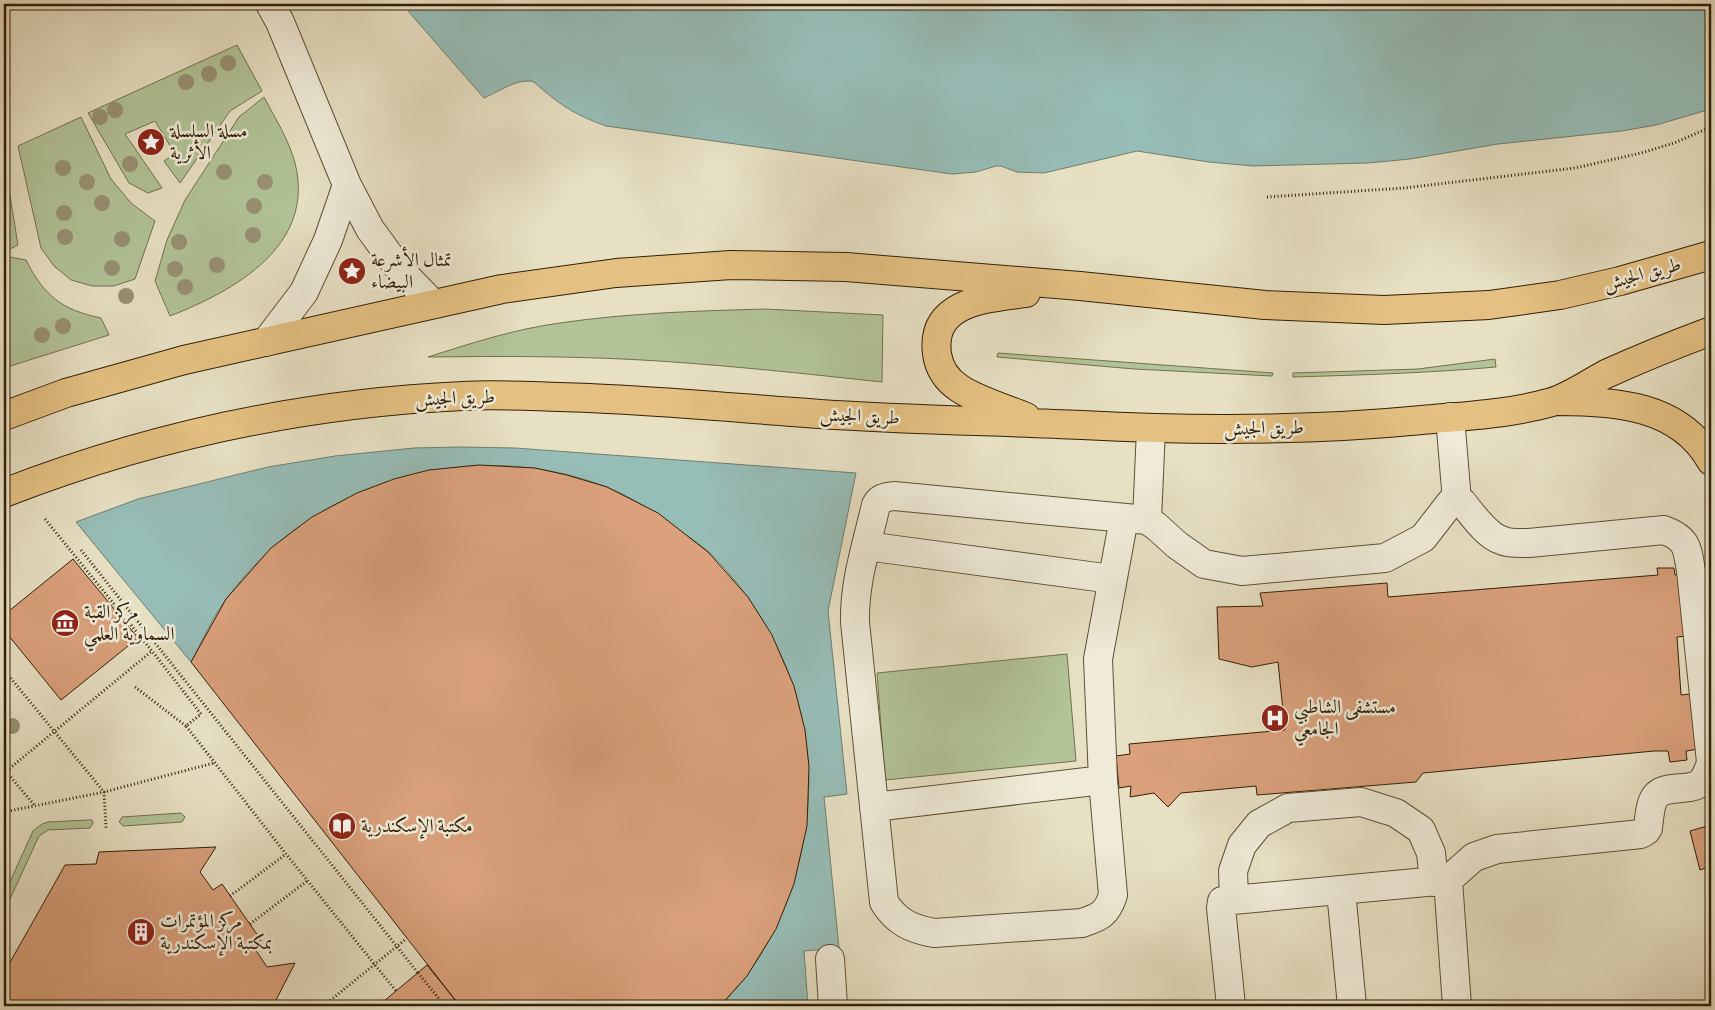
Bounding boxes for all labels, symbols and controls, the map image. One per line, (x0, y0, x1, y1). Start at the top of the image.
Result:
place label: مسلة السلسلة الأثرية (169, 119, 247, 165)
place icon: مسلة السلسلة الأثرية (136, 127, 166, 157)
place label: تمثال الأشرعة البيضاء (371, 246, 452, 294)
street label: طريق الجيش (1600, 252, 1684, 296)
place icon: تمثال الأشرعة البيضاء (337, 256, 367, 286)
street label: طريق الجيش (415, 385, 495, 411)
street label: طريق الجيش (819, 402, 901, 430)
street label: طريق الجيش (1224, 415, 1304, 441)
place label: مركز القبة السماوية العلمي (84, 600, 175, 652)
museum icon: مركز القبة السماوية العلمي (50, 608, 80, 638)
place label: مستشفى الشاطبي الجامعي (1294, 695, 1396, 746)
hospital icon: مستشفى الشاطبي الجامعي (1260, 703, 1290, 733)
library icon: مكتبة الإسكندرية (327, 811, 357, 841)
place label: مكتبة الإسكندرية (361, 814, 473, 840)
place label: مركز المؤتمرات بمكتبة الإسكندرية (160, 909, 273, 957)
building icon: مركز المؤتمرات بمكتبة الإسكندرية (126, 917, 156, 947)

